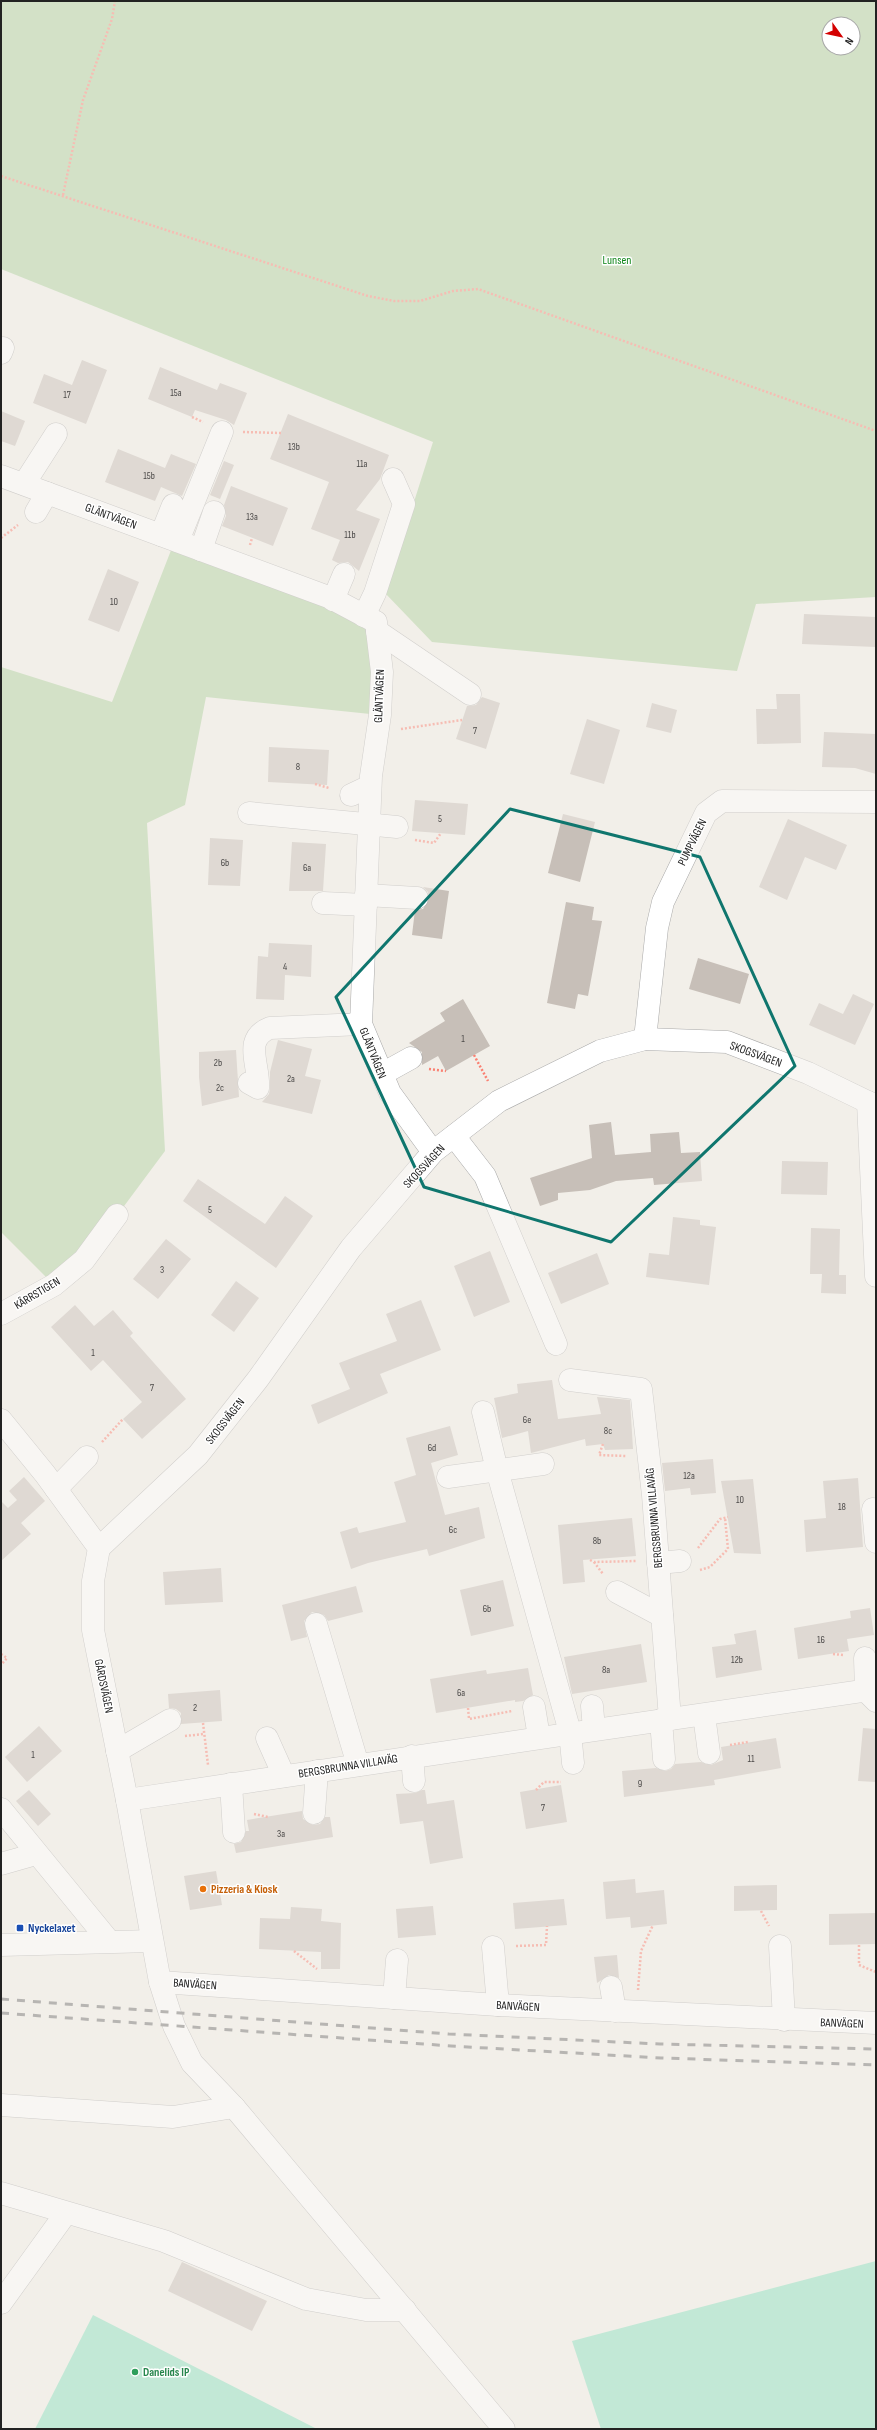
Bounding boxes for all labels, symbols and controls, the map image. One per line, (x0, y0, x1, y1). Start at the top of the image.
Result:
north arrow (821, 16, 861, 56)
text: N (842, 35, 856, 47)
park label: Lunsen (603, 253, 631, 268)
house number: 15a (170, 387, 182, 399)
house number: 17 (63, 389, 71, 401)
house number: 13b (288, 441, 300, 453)
house number: 11a (357, 458, 368, 470)
house number: 15b (143, 470, 155, 482)
street label: GLÄNTVÄGEN (83, 500, 139, 533)
house number: 13a (246, 511, 258, 523)
house number: 11b (344, 529, 356, 541)
house number: 10 (110, 596, 118, 608)
street label: GLÄNTVÄGEN (371, 669, 388, 723)
house number: 7 (473, 725, 477, 737)
house number: 8 (296, 761, 300, 773)
house number: 5 (438, 813, 442, 825)
street label: PUMPVÄGEN (675, 816, 710, 868)
house number: 6b (221, 857, 229, 869)
house number: 6a (303, 862, 311, 874)
house number: 4 (283, 961, 287, 973)
street label: GLÄNTVÄGEN (355, 1025, 390, 1081)
house number: 1 (461, 1033, 465, 1045)
street label: SKOGSVÄGEN (728, 1038, 784, 1071)
house number: 2b (214, 1057, 222, 1069)
house number: 2a (287, 1073, 295, 1085)
house number: 2c (216, 1082, 224, 1094)
street label: SKOGSVÄGEN (400, 1141, 448, 1191)
house number: 5 (208, 1204, 212, 1216)
house number: 3 (160, 1264, 164, 1276)
street label: KÄRRSTIGEN (11, 1274, 63, 1313)
house number: 1 (91, 1347, 95, 1359)
house number: 7 (150, 1382, 154, 1394)
street label: SKOGSVÄGEN (203, 1395, 248, 1447)
house number: 6e (523, 1414, 531, 1426)
house number: 8c (604, 1425, 612, 1437)
house number: 6d (428, 1442, 436, 1454)
street label: BERGSBRUNNA VILLAVÄG (643, 1467, 666, 1569)
house number: 12a (683, 1470, 695, 1482)
house number: 10 (736, 1494, 744, 1506)
house number: 18 (838, 1501, 846, 1513)
house number: 6c (449, 1524, 457, 1536)
house number: 8b (593, 1535, 601, 1547)
house number: 6b (483, 1603, 491, 1615)
house number: 16 (817, 1634, 825, 1646)
house number: 12b (731, 1654, 743, 1666)
street label: GÅRDSVÄGEN (90, 1658, 117, 1714)
house number: 8a (602, 1664, 610, 1676)
house number: 6a (457, 1687, 465, 1699)
house number: 2 (193, 1702, 197, 1714)
house number: 1 (31, 1749, 35, 1761)
street label: BERGSBRUNNA VILLAVÄG (297, 1751, 399, 1782)
house number: 11 (748, 1753, 755, 1765)
house number: 9 (638, 1778, 642, 1790)
house number: 7 (541, 1802, 545, 1814)
house number: 3a (277, 1828, 285, 1840)
place label: Pizzeria & Kiosk (211, 1882, 277, 1897)
marker: Pizzeria & Kiosk (198, 1884, 208, 1894)
place label: Nyckelaxet (28, 1921, 76, 1936)
marker: Nyckelaxet (15, 1923, 25, 1933)
street label: BANVÄGEN (173, 1975, 217, 1994)
street label: BANVÄGEN (496, 1998, 540, 2015)
street label: BANVÄGEN (820, 2015, 864, 2032)
place label: Danelids IP (143, 2365, 190, 2380)
marker: Danelids IP (130, 2367, 140, 2377)

